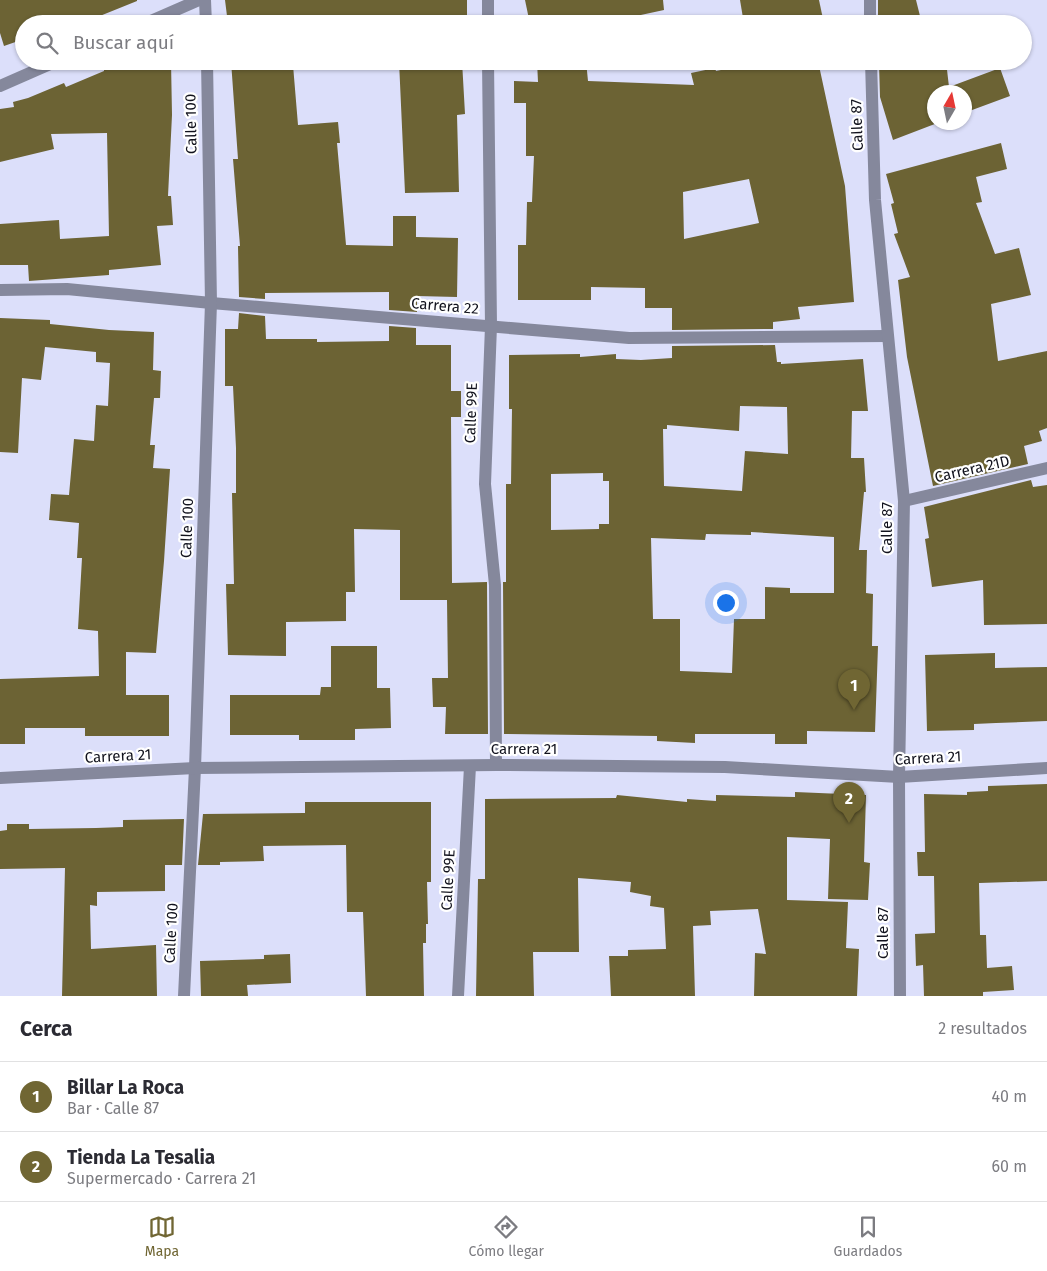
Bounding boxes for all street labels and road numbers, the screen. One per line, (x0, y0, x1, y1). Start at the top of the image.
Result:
street label: Calle 100 (181, 94, 201, 154)
street label: Calle 87 (847, 98, 867, 151)
street label: Carrera 22 (410, 294, 480, 318)
street label: Calle 99E (461, 382, 481, 444)
street label: Carrera 21D (933, 452, 1011, 486)
street label: Calle 100 (177, 498, 197, 558)
street label: Calle 87 (878, 502, 896, 554)
street label: Carrera 21 (491, 740, 557, 758)
street label: Carrera 21 (84, 745, 152, 767)
street label: Carrera 21 (894, 747, 962, 769)
street label: Calle 99E (437, 849, 459, 911)
street label: Calle 100 (160, 902, 182, 964)
street label: Calle 87 (874, 907, 892, 959)

